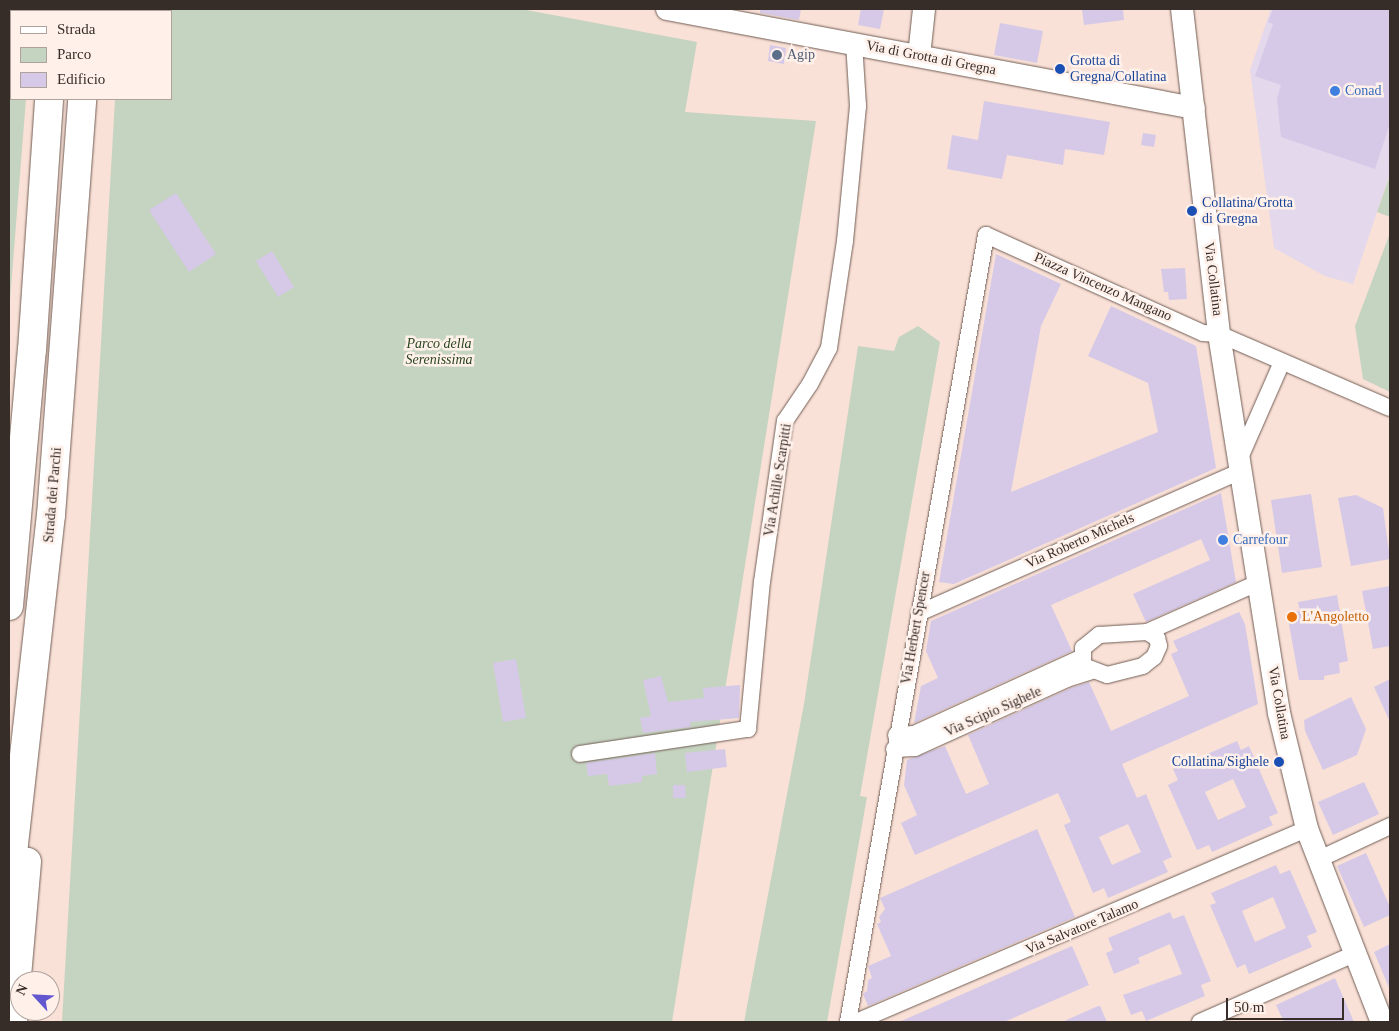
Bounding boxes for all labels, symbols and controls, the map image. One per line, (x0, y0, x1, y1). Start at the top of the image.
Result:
legend (10, 10, 172, 100)
text: Strada (57, 21, 95, 37)
street label: Via di Grotta di Gregna (865, 37, 997, 79)
text: Parco (57, 46, 91, 62)
place label: Agip (787, 47, 815, 63)
marker: Agip (771, 49, 783, 61)
place label: Grotta di Gregna/Collatina (1070, 53, 1166, 85)
marker: Grotta di Gregna/Collatina (1054, 63, 1066, 75)
text: Edificio (57, 71, 105, 87)
place label: Conad (1345, 83, 1382, 99)
marker: Conad (1329, 85, 1341, 97)
place label: Collatina/Grotta di Gregna (1202, 195, 1293, 228)
marker: Collatina/Grotta di Gregna (1186, 205, 1198, 217)
street label: Via Collatina (1200, 241, 1226, 317)
street label: Piazza Vincenzo Mangano (1031, 249, 1175, 325)
park label: Parco della Serenissima (405, 336, 473, 368)
street label: Via Achille Scarpitti (761, 422, 795, 538)
street label: Strada dei Parchi (40, 447, 66, 543)
street label: Via Roberto Michels (1023, 510, 1137, 572)
place label: Carrefour (1233, 532, 1287, 548)
marker: Carrefour (1217, 534, 1229, 546)
street label: Via Herbert Spencer (898, 570, 934, 686)
place label: L'Angoletto (1302, 609, 1369, 625)
marker: L'Angoletto (1286, 611, 1298, 623)
street label: Via Collatina (1264, 665, 1294, 741)
street label: Via Scipio Sighele (942, 683, 1044, 741)
place label: Collatina/Sighele (1172, 754, 1269, 770)
marker: Collatina/Sighele (1273, 756, 1285, 768)
street label: Via Salvatore Talamo (1023, 896, 1141, 958)
north arrow (10, 971, 60, 1021)
text: N (13, 982, 31, 998)
scale bar (1229, 988, 1346, 1020)
text: 50 m (1234, 999, 1264, 1015)

